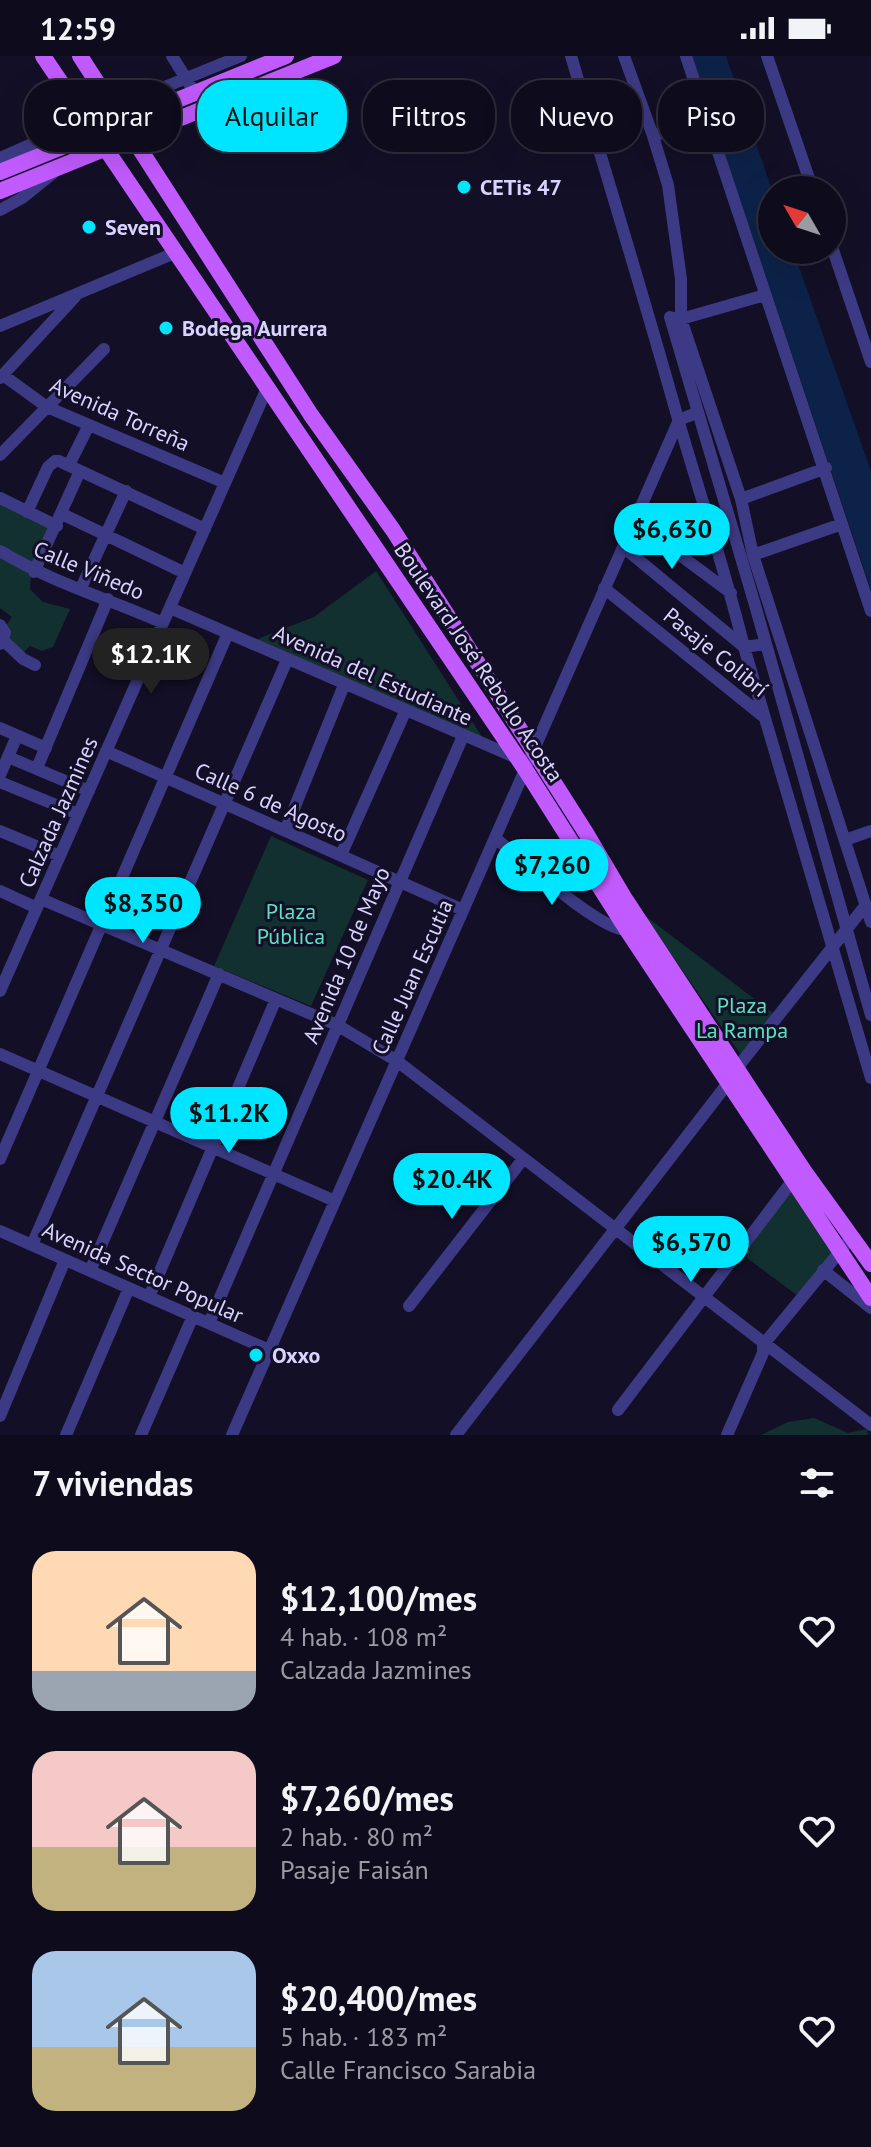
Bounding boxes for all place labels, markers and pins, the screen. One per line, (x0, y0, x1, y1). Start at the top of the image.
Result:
place label: CETis 47 (480, 173, 562, 201)
marker: CETis 47 (455, 178, 473, 196)
place label: Seven (105, 213, 161, 241)
marker: Seven (80, 218, 98, 236)
place label: Bodega Aurrera (182, 314, 328, 342)
marker: Bodega Aurrera (157, 319, 175, 337)
pin: $6,630 (607, 503, 737, 571)
pin: $12.1K (86, 628, 216, 696)
pin: $7,260 (487, 839, 617, 907)
pin: $8,350 (78, 877, 208, 945)
pin: $11.2K (164, 1087, 294, 1155)
pin: $20.4K (387, 1153, 517, 1221)
pin: $6,570 (626, 1216, 756, 1284)
place label: Oxxo (272, 1341, 320, 1369)
marker: Oxxo (247, 1346, 265, 1364)

